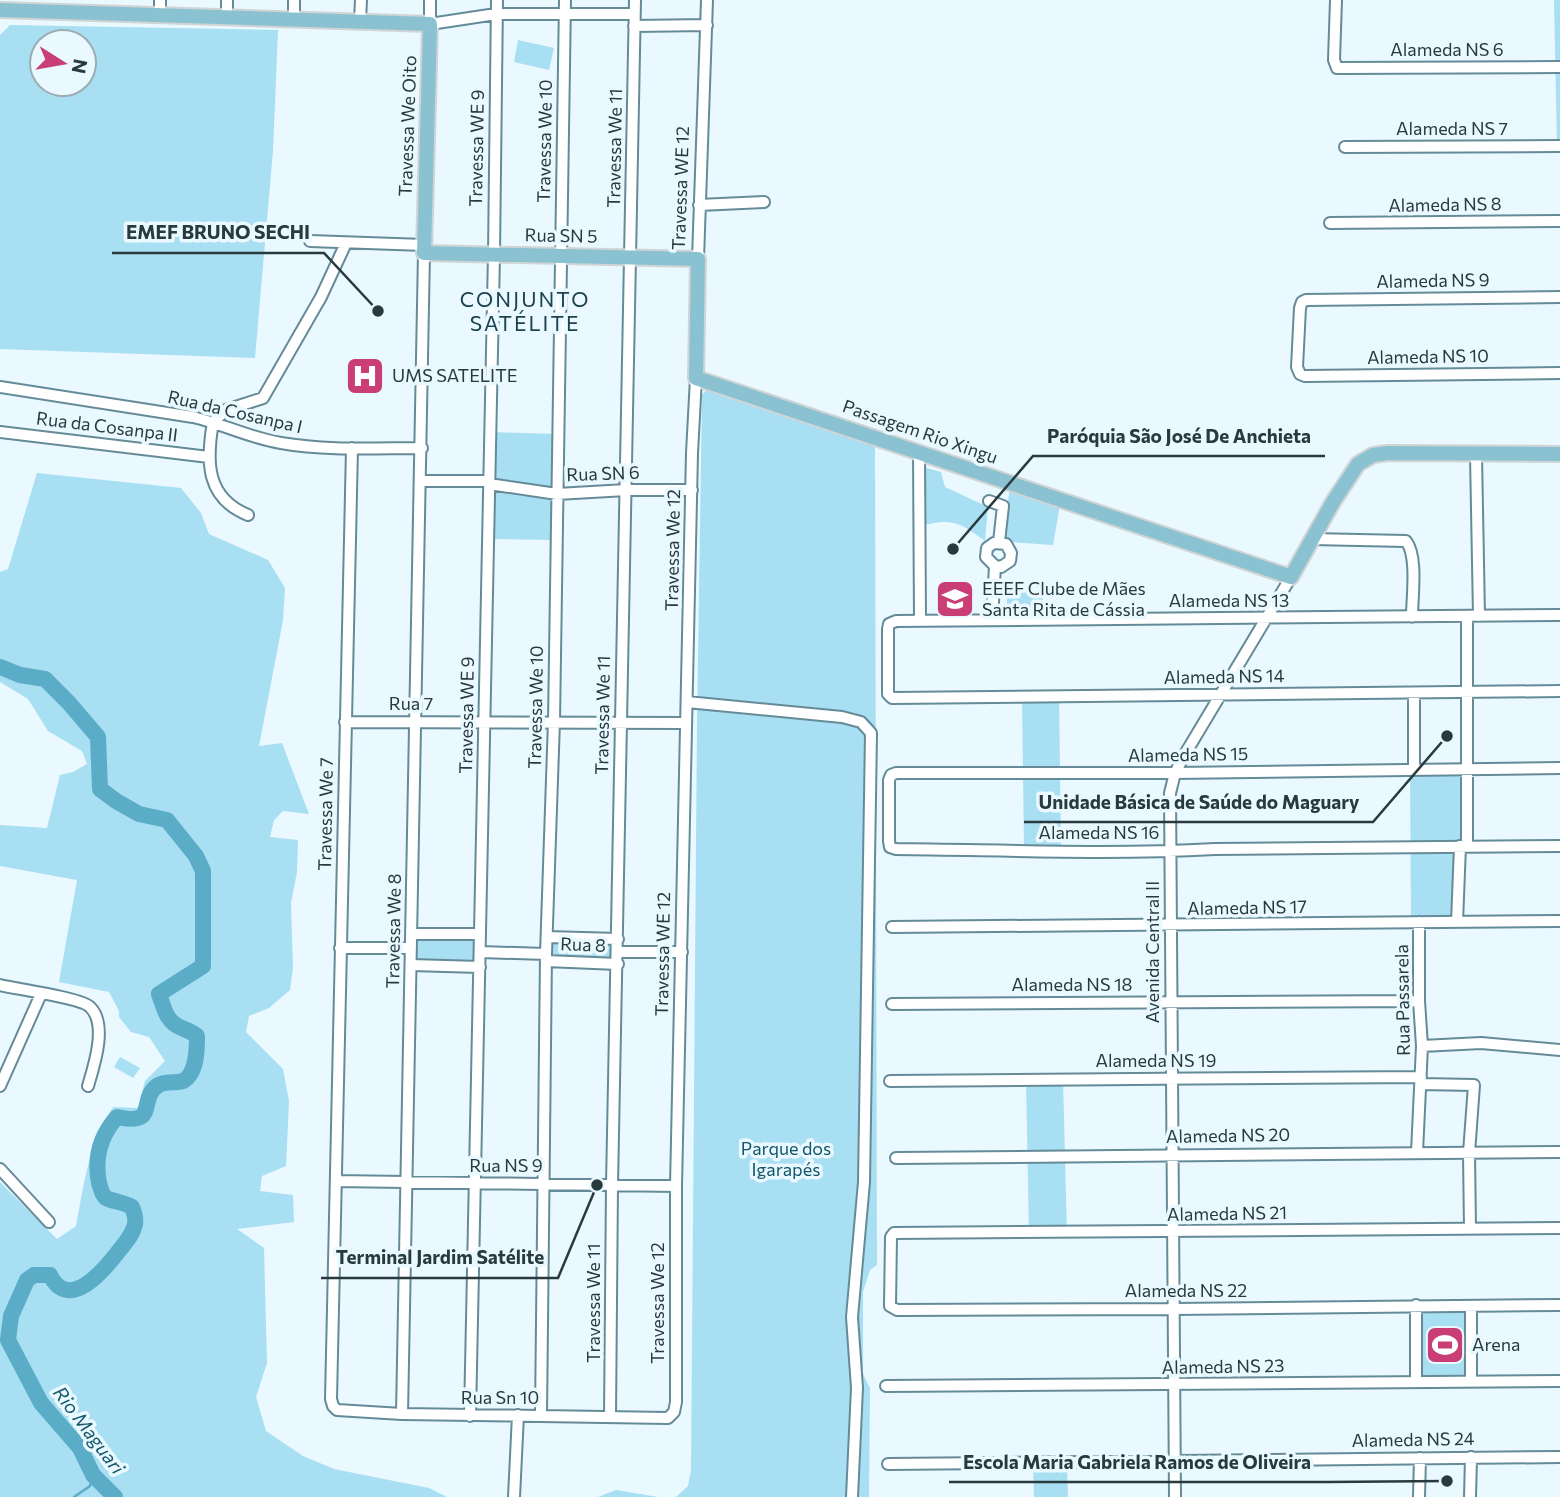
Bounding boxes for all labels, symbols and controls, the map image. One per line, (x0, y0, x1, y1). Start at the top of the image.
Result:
north arrow (28, 28, 98, 98)
street label: Alameda NS 6 (1390, 38, 1504, 60)
street label: Travessa We Oito (394, 55, 420, 197)
text: N (68, 57, 93, 76)
street label: Travessa We 10 (532, 79, 556, 203)
street label: Travessa We 11 (602, 88, 626, 208)
street label: Travessa WE 9 (464, 89, 488, 207)
street label: Alameda NS 7 (1396, 117, 1508, 139)
street label: Travessa WE 12 (667, 126, 693, 250)
street label: Alameda NS 8 (1388, 192, 1502, 216)
callout: EMEF BRUNO SECHI (112, 213, 324, 253)
text: EMEF BRUNO SECHI (126, 220, 310, 243)
street label: Rua SN 5 (524, 223, 598, 247)
street label: Alameda NS 9 (1376, 268, 1490, 292)
district label: CONJUNTO SATÉLITE (460, 286, 590, 335)
street label: Alameda NS 10 (1367, 344, 1489, 368)
hospital icon: UMS SATELITE (344, 355, 386, 397)
place label: UMS SATELITE (392, 364, 517, 386)
street label: Rua da Cosanpa I (166, 385, 305, 437)
street label: Passagem Rio Xingu (840, 394, 1001, 468)
street label: Rua da Cosanpa II (35, 406, 179, 446)
callout: Paróquia São José De Anchieta (1033, 416, 1325, 456)
text: Paróquia São José De Anchieta (1047, 424, 1311, 447)
street label: Rua SN 6 (566, 461, 640, 485)
street label: Travessa We 12 (660, 489, 684, 611)
place label: EEEF Clube de Mães Santa Rita de Cássia (982, 577, 1146, 620)
school or university icon: EEEF Clube de Mães Santa Rita de Cássia (934, 578, 976, 620)
street label: Alameda NS 13 (1169, 589, 1289, 611)
street label: Travessa We 10 (523, 645, 547, 769)
street label: Travessa We 11 (590, 655, 614, 775)
street label: Travessa WE 9 (454, 656, 478, 774)
street label: Alameda NS 14 (1163, 664, 1285, 688)
street label: Rua 7 (389, 692, 433, 714)
street label: Alameda NS 15 (1128, 742, 1248, 766)
street label: Travessa We 7 (313, 757, 337, 871)
callout: Unidade Básica de Saúde do Maguary (1024, 782, 1373, 822)
text: Unidade Básica de Saúde do Maguary (1038, 790, 1360, 813)
street label: Alameda NS 16 (1038, 821, 1160, 843)
street label: Travessa We 8 (381, 873, 405, 989)
street label: Avenida Central II (1141, 881, 1163, 1023)
street label: Travessa WE 12 (650, 892, 674, 1016)
street label: Alameda NS 17 (1187, 895, 1307, 919)
street label: Rua 8 (560, 932, 606, 956)
street label: Rua Passarela (1390, 944, 1414, 1056)
street label: Alameda NS 18 (1011, 973, 1133, 995)
street label: Alameda NS 19 (1095, 1049, 1217, 1071)
street label: Alameda NS 20 (1166, 1123, 1290, 1147)
park label: Parque dos Igarapés (741, 1137, 831, 1180)
street label: Rua NS 9 (469, 1154, 543, 1176)
street label: Alameda NS 21 (1167, 1201, 1287, 1225)
callout: Terminal Jardim Satélite (321, 1238, 558, 1278)
street label: Travessa We 12 (646, 1242, 668, 1364)
street label: Travessa We 11 (582, 1243, 604, 1363)
text: Terminal Jardim Satélite (336, 1245, 544, 1268)
street label: Alameda NS 22 (1125, 1279, 1247, 1301)
sports icon: Arena (1424, 1324, 1466, 1366)
place label: Arena (1472, 1333, 1521, 1355)
street label: Alameda NS 23 (1161, 1354, 1285, 1378)
water label: Rio Maguari (49, 1381, 131, 1479)
street label: Rua Sn 10 (461, 1386, 539, 1408)
street label: Alameda NS 24 (1351, 1427, 1475, 1451)
callout: Escola Maria Gabriela Ramos de Oliveira (949, 1442, 1326, 1482)
text: Escola Maria Gabriela Ramos de Oliveira (963, 1450, 1311, 1473)

